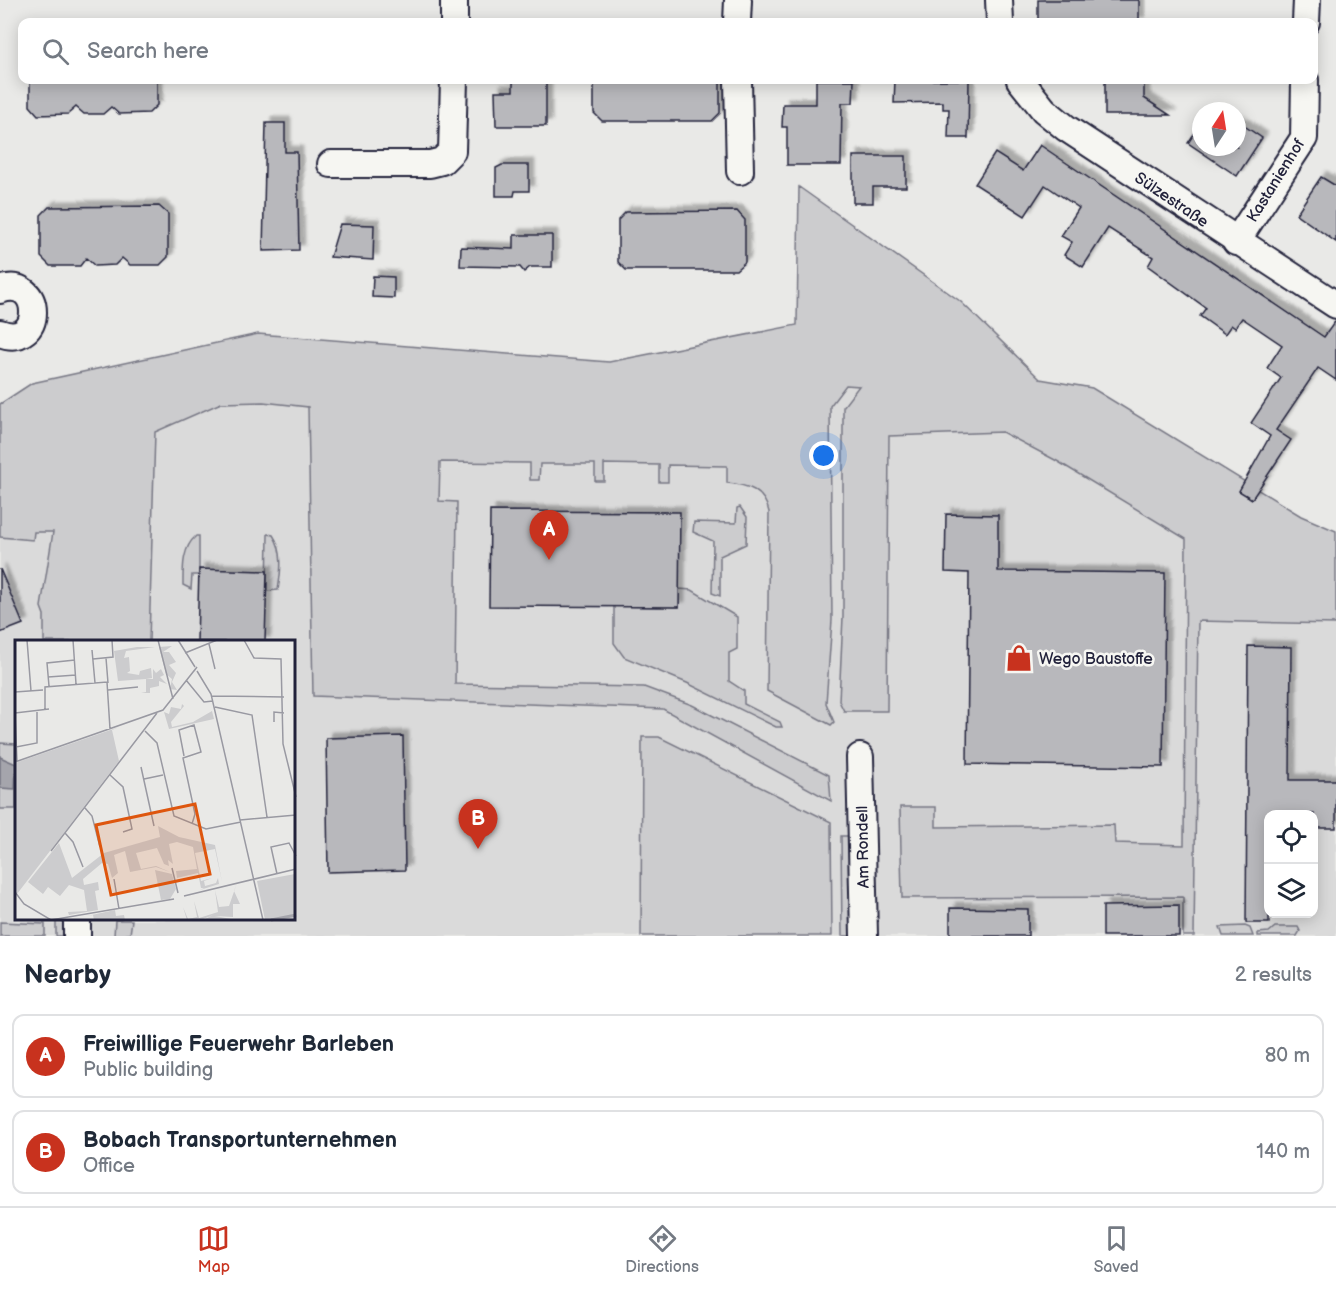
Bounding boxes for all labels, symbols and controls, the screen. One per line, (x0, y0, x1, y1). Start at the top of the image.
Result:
search box (18, 18, 1318, 84)
icon: search (39, 35, 72, 68)
text: Search here (87, 38, 209, 65)
north arrow (1192, 102, 1246, 156)
street label: Kastanienhof (1243, 136, 1309, 226)
street label: Sülzestraße (1131, 169, 1212, 232)
your location (809, 441, 838, 470)
pin: A (530, 510, 568, 560)
inset map (15, 640, 296, 921)
shop icon: Wego Baustoffe (1004, 643, 1034, 673)
place label: Wego Baustoffe (1039, 650, 1153, 669)
pin: B (458, 800, 498, 849)
street label: Am Rondell (853, 806, 874, 888)
map controls (1264, 810, 1318, 918)
button: locate (1264, 810, 1318, 864)
button: layers (1264, 864, 1318, 918)
text: Nearby (24, 960, 111, 991)
text: 2 results (1235, 963, 1312, 987)
text: Freiwillige Feuerwehr Barleben (83, 1031, 394, 1058)
text: A (39, 1044, 52, 1068)
text: 80 m (1265, 1044, 1310, 1068)
text: Public building (83, 1058, 213, 1082)
text: Bobach Transportunternehmen (83, 1127, 397, 1154)
text: B (38, 1140, 53, 1164)
text: 140 m (1256, 1140, 1310, 1164)
text: Office (83, 1154, 135, 1178)
tab: Map (197, 1222, 230, 1277)
tab: Directions (625, 1222, 699, 1277)
tab: Saved (1094, 1222, 1139, 1277)

